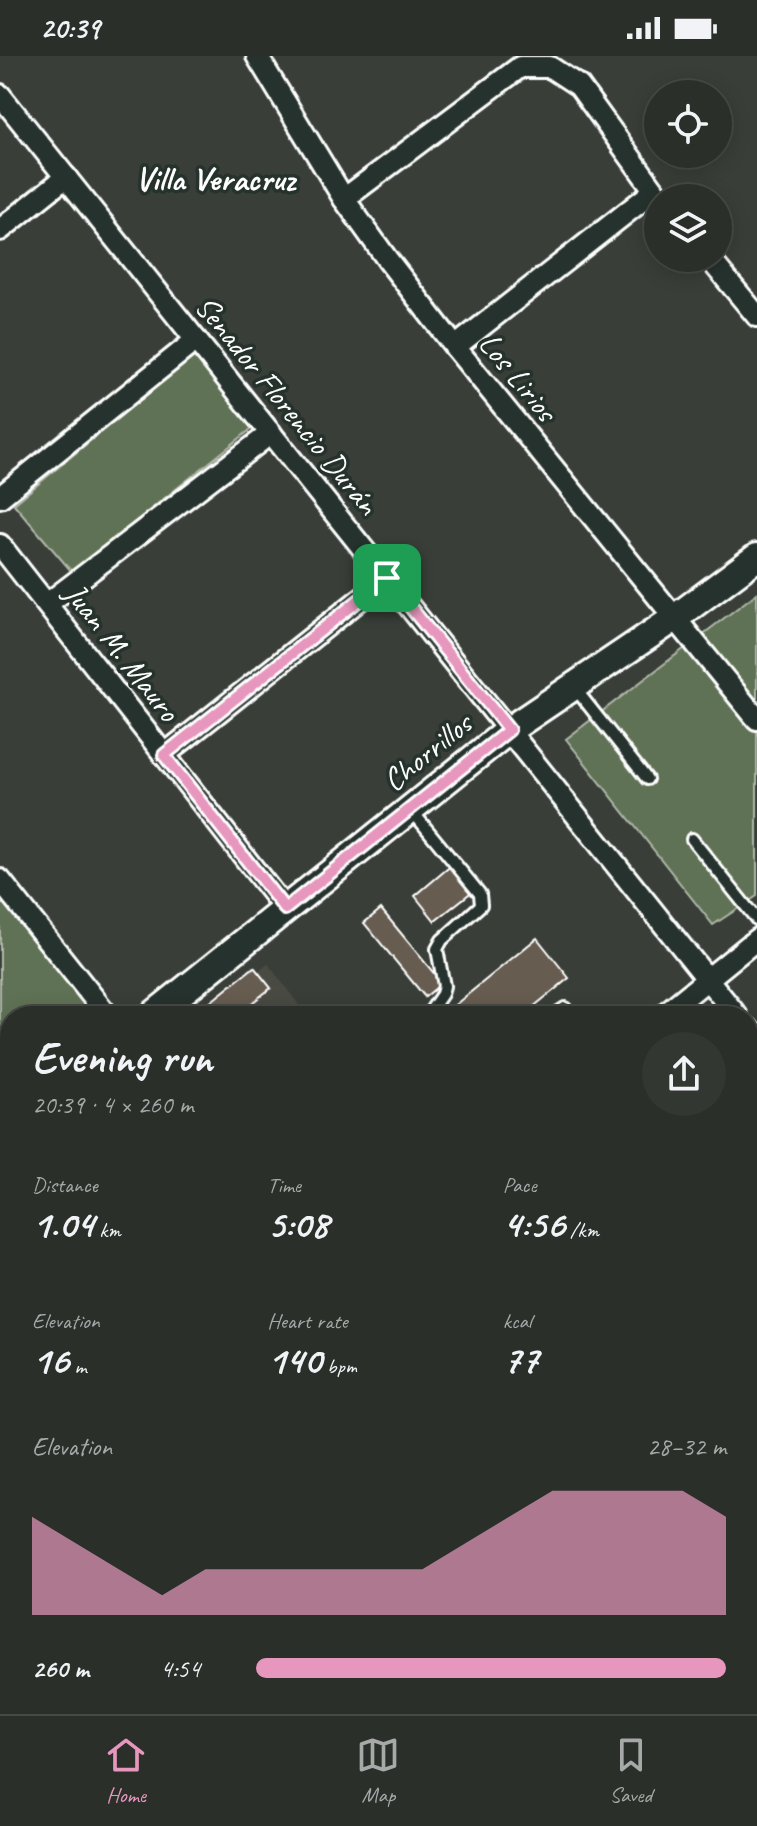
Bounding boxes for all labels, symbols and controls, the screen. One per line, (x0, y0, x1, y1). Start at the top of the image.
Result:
text: 20:39 (40, 9, 100, 47)
map controls (644, 80, 732, 272)
button: locate (644, 80, 732, 168)
district label: Villa Veracruz (135, 157, 297, 200)
button: layers (644, 184, 732, 272)
street label: Senador Florencio Durán (186, 287, 389, 524)
street label: Los Lirios (470, 324, 568, 432)
pin (353, 544, 421, 612)
icon: arrive (365, 556, 409, 600)
street label: Juan M. Mauro (54, 573, 190, 731)
street label: Chorrillos (374, 702, 482, 800)
text: Evening run (32, 1030, 212, 1085)
button: share (642, 1032, 726, 1116)
text: 20:39 · 4 × 260 m (32, 1088, 193, 1121)
text: Distance (32, 1171, 98, 1199)
text: Time (267, 1171, 301, 1199)
text: Pace (503, 1171, 537, 1199)
text: 1.04 (32, 1199, 94, 1249)
text: 5:08 (267, 1199, 329, 1249)
text: 4:56 (503, 1199, 565, 1249)
text: km (94, 1216, 121, 1244)
text: /km (565, 1216, 599, 1244)
text: Elevation (32, 1307, 100, 1335)
text: Heart rate (267, 1307, 348, 1335)
text: kcal (503, 1307, 532, 1335)
text: 16 (32, 1335, 69, 1385)
text: 140 (267, 1335, 321, 1385)
text: 77 (503, 1335, 538, 1385)
text: m (69, 1352, 87, 1380)
text: bpm (321, 1352, 357, 1380)
text: Elevation (32, 1430, 112, 1463)
text: 28–32 m (647, 1430, 726, 1463)
text: 260 m (32, 1652, 89, 1685)
text: 4:54 (160, 1652, 200, 1685)
tab: Home (104, 1733, 148, 1809)
tab: Map (356, 1733, 400, 1809)
tab: Saved (609, 1733, 653, 1809)

